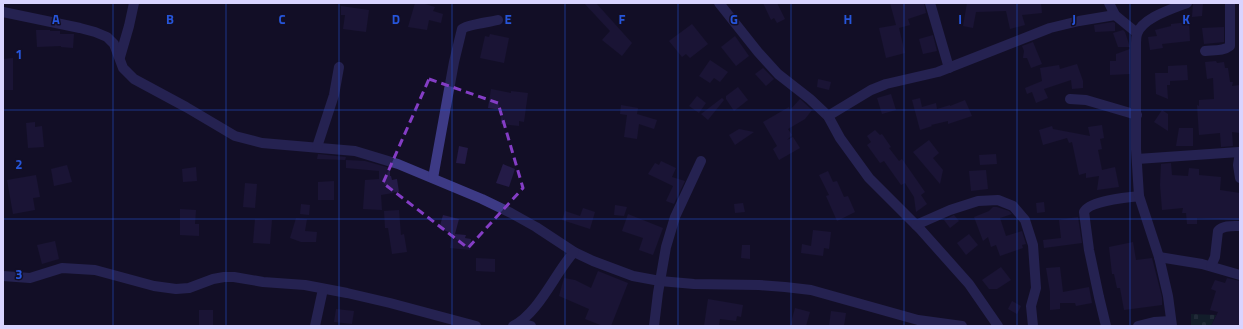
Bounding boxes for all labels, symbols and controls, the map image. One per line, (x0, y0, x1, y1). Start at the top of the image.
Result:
text: A (52, 9, 60, 29)
text: B (166, 9, 174, 29)
text: C (278, 9, 286, 29)
text: D (392, 9, 400, 29)
text: E (504, 9, 512, 29)
text: F (619, 9, 626, 29)
text: G (730, 9, 738, 29)
text: H (844, 9, 852, 29)
text: I (958, 9, 962, 29)
text: J (1072, 9, 1076, 29)
text: K (1182, 9, 1190, 29)
text: 1 (15, 44, 23, 64)
text: 2 (15, 154, 23, 174)
text: 3 (15, 264, 23, 284)

